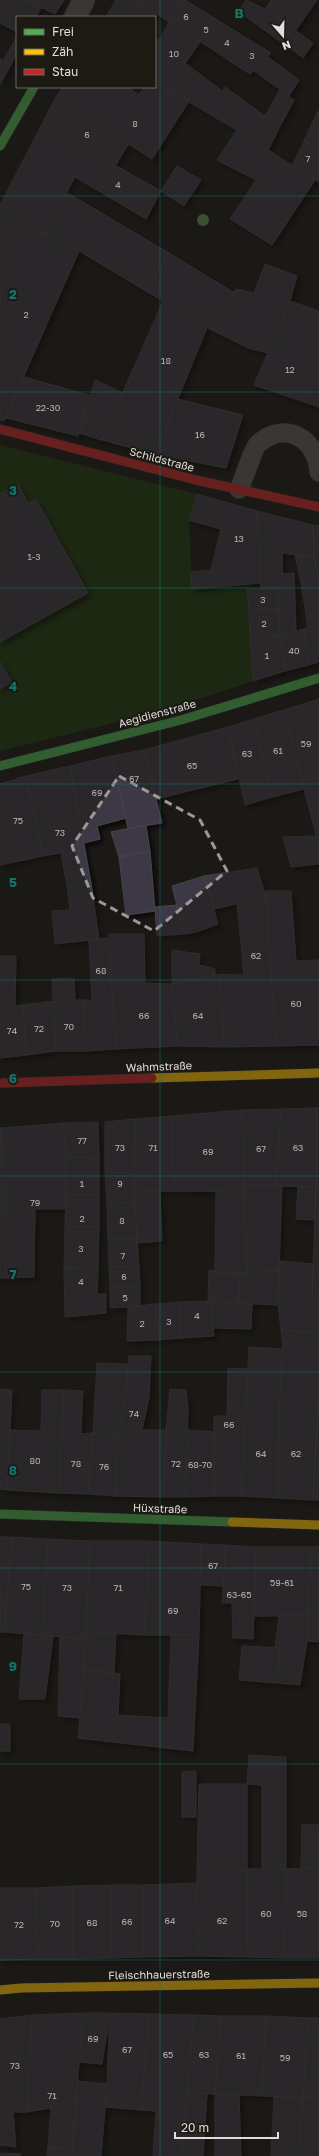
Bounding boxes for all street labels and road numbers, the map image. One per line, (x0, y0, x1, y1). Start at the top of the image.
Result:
street label: Schildstraße (128, 444, 196, 474)
street label: Aegidienstraße (117, 696, 197, 730)
street label: Wahmstraße (126, 1058, 192, 1074)
street label: Hüxstraße (133, 1501, 187, 1515)
street label: Fleischhauerstraße (108, 1967, 210, 1981)

